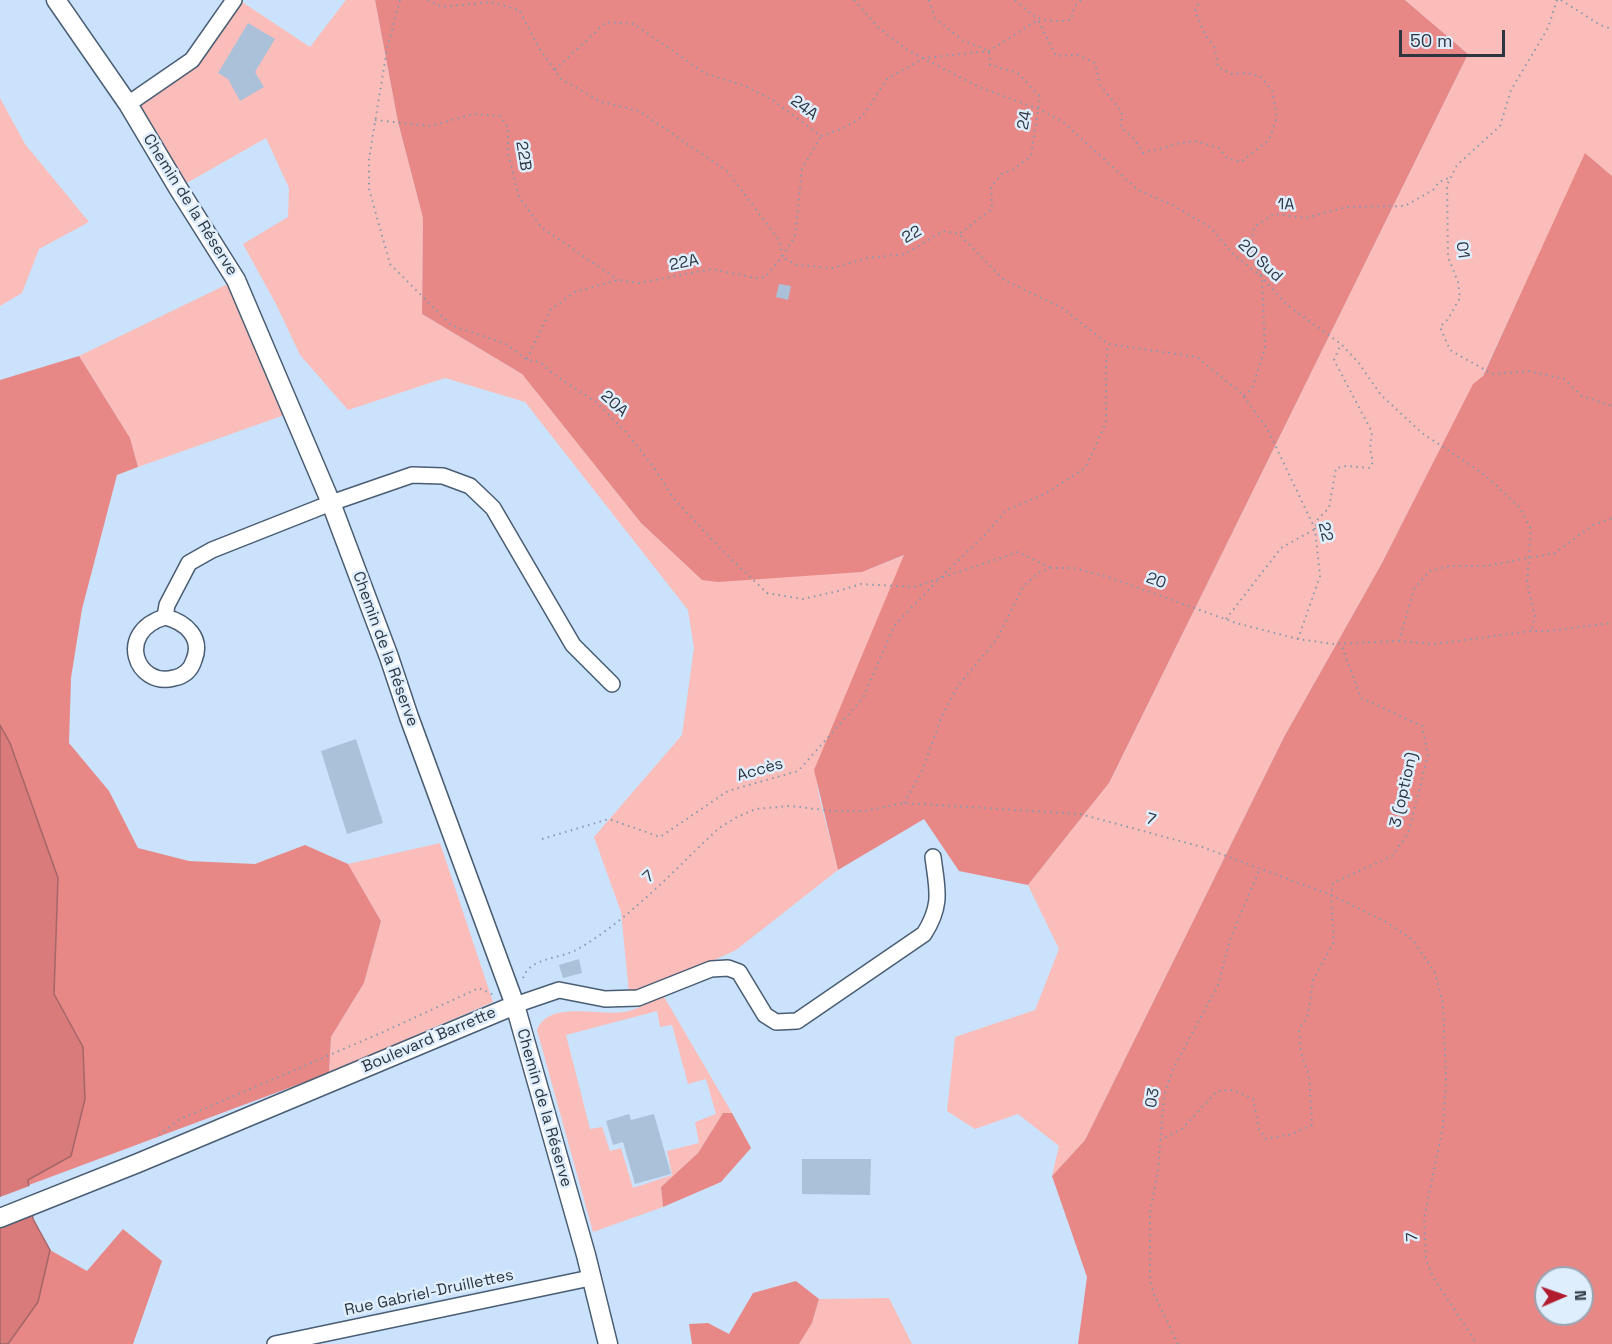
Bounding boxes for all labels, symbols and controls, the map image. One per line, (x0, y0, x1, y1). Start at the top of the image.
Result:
scale bar (1402, 18, 1508, 56)
text: 50 m (1410, 29, 1452, 52)
street label: 24A (787, 92, 821, 124)
street label: 24 (1014, 109, 1036, 131)
street label: Chemin de la Réserve (139, 131, 241, 279)
street label: 22B (511, 140, 535, 172)
street label: 1A (1277, 195, 1295, 215)
street label: 22 (899, 222, 925, 248)
street label: 20 Sud (1234, 236, 1286, 286)
street label: 01 (1451, 240, 1473, 260)
street label: 22A (668, 251, 700, 275)
street label: 20A (596, 387, 632, 421)
street label: 22 (1313, 520, 1337, 544)
street label: Chemin de la Réserve (348, 569, 422, 729)
street label: 20 (1143, 569, 1169, 593)
street label: 3 (option) (1386, 751, 1422, 829)
street label: Accès (735, 754, 785, 786)
street label: 7 (1144, 810, 1158, 830)
street label: 7 (639, 867, 659, 887)
street label: Boulevard Barrette (359, 1003, 499, 1077)
street label: Chemin de la Réserve (512, 1027, 576, 1189)
street label: 03 (1142, 1087, 1164, 1109)
street label: 7 (1403, 1232, 1423, 1242)
street label: Rue Gabriel-Druillettes (343, 1266, 515, 1320)
north arrow (1534, 1266, 1594, 1326)
text: N (1570, 1290, 1591, 1301)

